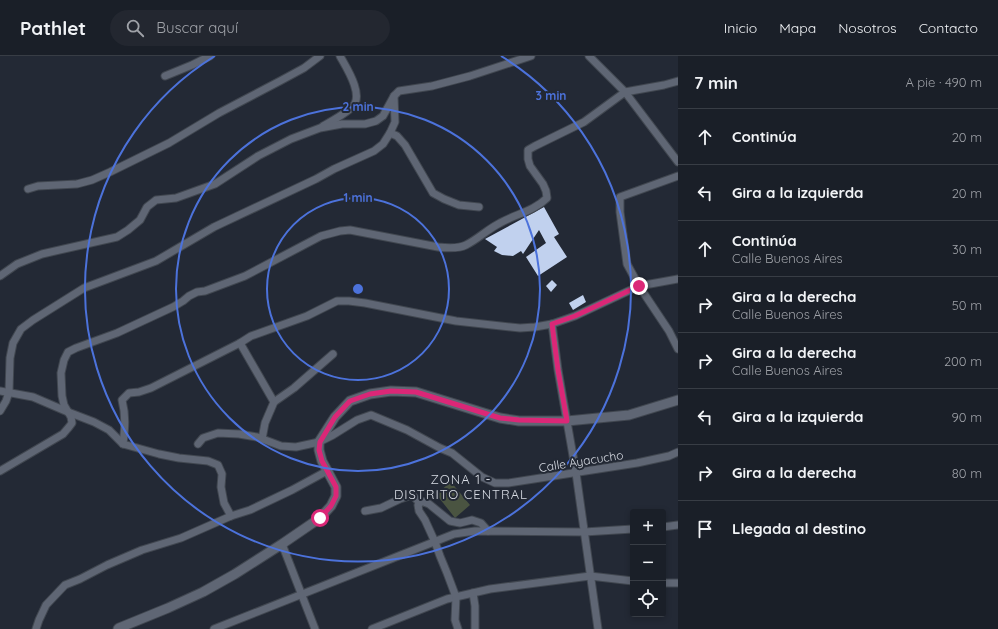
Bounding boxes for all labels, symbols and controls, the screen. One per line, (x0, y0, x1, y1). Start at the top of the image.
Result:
search box (110, 10, 390, 46)
text: Pathlet (20, 16, 86, 40)
icon: search (124, 17, 146, 39)
text: Buscar aquí (156, 18, 238, 37)
text: Inicio (724, 19, 757, 37)
text: Mapa (779, 19, 816, 37)
text: Nosotros (838, 19, 897, 37)
text: Contacto (919, 19, 978, 37)
text: 7 min (694, 72, 738, 93)
text: A pie · 490 m (905, 74, 982, 90)
text: 3 min (536, 88, 566, 103)
text: 2 min (342, 99, 374, 114)
icon: ahead (694, 126, 716, 148)
text: Continúa (732, 127, 797, 146)
text: 20 m (952, 129, 982, 145)
icon: left (694, 182, 716, 204)
text: Gira a la izquierda (732, 183, 864, 202)
text: 20 m (952, 185, 982, 201)
text: 1 min (343, 190, 373, 205)
text: Continúa (732, 231, 797, 250)
icon: ahead (694, 238, 716, 260)
text: 30 m (952, 241, 982, 257)
text: Calle Buenos Aires (732, 250, 843, 266)
route end (630, 277, 648, 295)
centre of rings (351, 282, 365, 296)
text: Gira a la derecha (732, 287, 857, 306)
icon: right (694, 294, 716, 316)
text: 50 m (952, 297, 982, 313)
text: Calle Buenos Aires (732, 306, 843, 322)
text: Gira a la derecha (732, 343, 857, 362)
icon: right (694, 350, 716, 372)
text: 200 m (944, 353, 982, 369)
text: Calle Buenos Aires (732, 362, 843, 378)
icon: left (694, 406, 716, 428)
text: Gira a la izquierda (732, 407, 864, 426)
text: 90 m (952, 409, 982, 425)
street label: Calle Ayacucho (538, 447, 624, 475)
icon: right (694, 462, 716, 484)
text: Gira a la derecha (732, 463, 857, 482)
text: 80 m (952, 465, 982, 481)
district label: ZONA 1 - DISTRITO CENTRAL (394, 471, 528, 502)
route start (311, 509, 329, 527)
map controls (630, 509, 666, 617)
button: + (630, 509, 666, 545)
icon: arrive (694, 518, 716, 540)
text: Llegada al destino (732, 519, 866, 538)
button: − (630, 545, 666, 581)
button: locate (630, 581, 666, 617)

